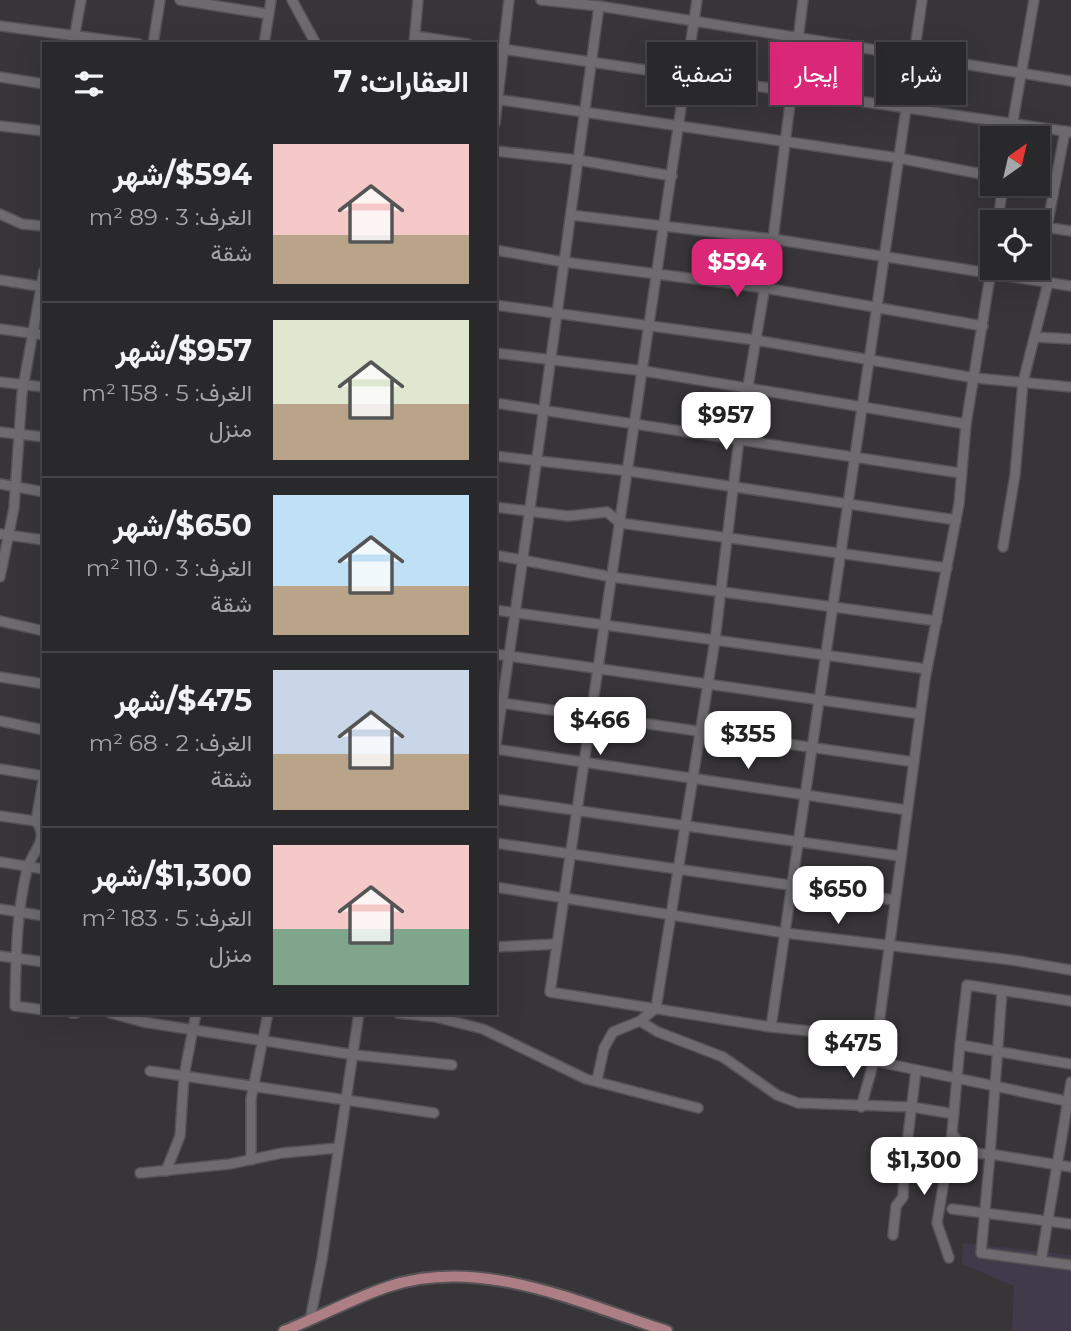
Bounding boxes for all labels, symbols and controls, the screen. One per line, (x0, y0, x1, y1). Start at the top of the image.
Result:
chip: تصفية (647, 42, 756, 105)
chip: إيجار (770, 42, 862, 105)
chip: شراء (876, 42, 966, 105)
text: العقارات: 7 (333, 63, 469, 100)
icon: filters (70, 65, 108, 103)
north arrow (980, 126, 1050, 196)
map controls (980, 126, 1050, 280)
text: $594/شهر (113, 156, 252, 193)
icon: home (329, 172, 413, 256)
text: الغرف: 3 · 89 m² (89, 203, 252, 231)
button: locate (980, 210, 1050, 280)
text: شقة (210, 239, 252, 267)
pin: $594 (696, 240, 778, 299)
text: $594 (708, 248, 766, 276)
text: $957/شهر (115, 332, 252, 369)
icon: home (329, 348, 413, 432)
text: الغرف: 5 · 158 m² (82, 379, 252, 407)
pin: $957 (685, 392, 767, 452)
text: $957 (698, 401, 754, 429)
text: منزل (209, 415, 252, 443)
text: $650/شهر (113, 507, 252, 544)
icon: home (329, 523, 413, 607)
text: الغرف: 3 · 110 m² (86, 554, 252, 582)
text: شقة (210, 590, 252, 618)
text: $475/شهر (115, 682, 252, 719)
icon: home (329, 698, 413, 782)
pin: $466 (559, 698, 641, 757)
text: $466 (570, 706, 630, 734)
pin: $355 (707, 712, 789, 771)
text: $355 (720, 720, 776, 748)
text: الغرف: 2 · 68 m² (89, 729, 252, 757)
text: شقة (210, 765, 252, 793)
text: $1,300/شهر (92, 857, 252, 894)
pin: $650 (797, 866, 879, 926)
icon: home (329, 873, 413, 957)
text: $650 (809, 875, 867, 903)
text: الغرف: 5 · 183 m² (82, 904, 252, 932)
text: منزل (209, 940, 252, 968)
pin: $475 (812, 1020, 894, 1080)
text: $475 (824, 1029, 882, 1057)
pin: $1,300 (867, 1138, 981, 1197)
text: $1,300 (887, 1146, 961, 1174)

